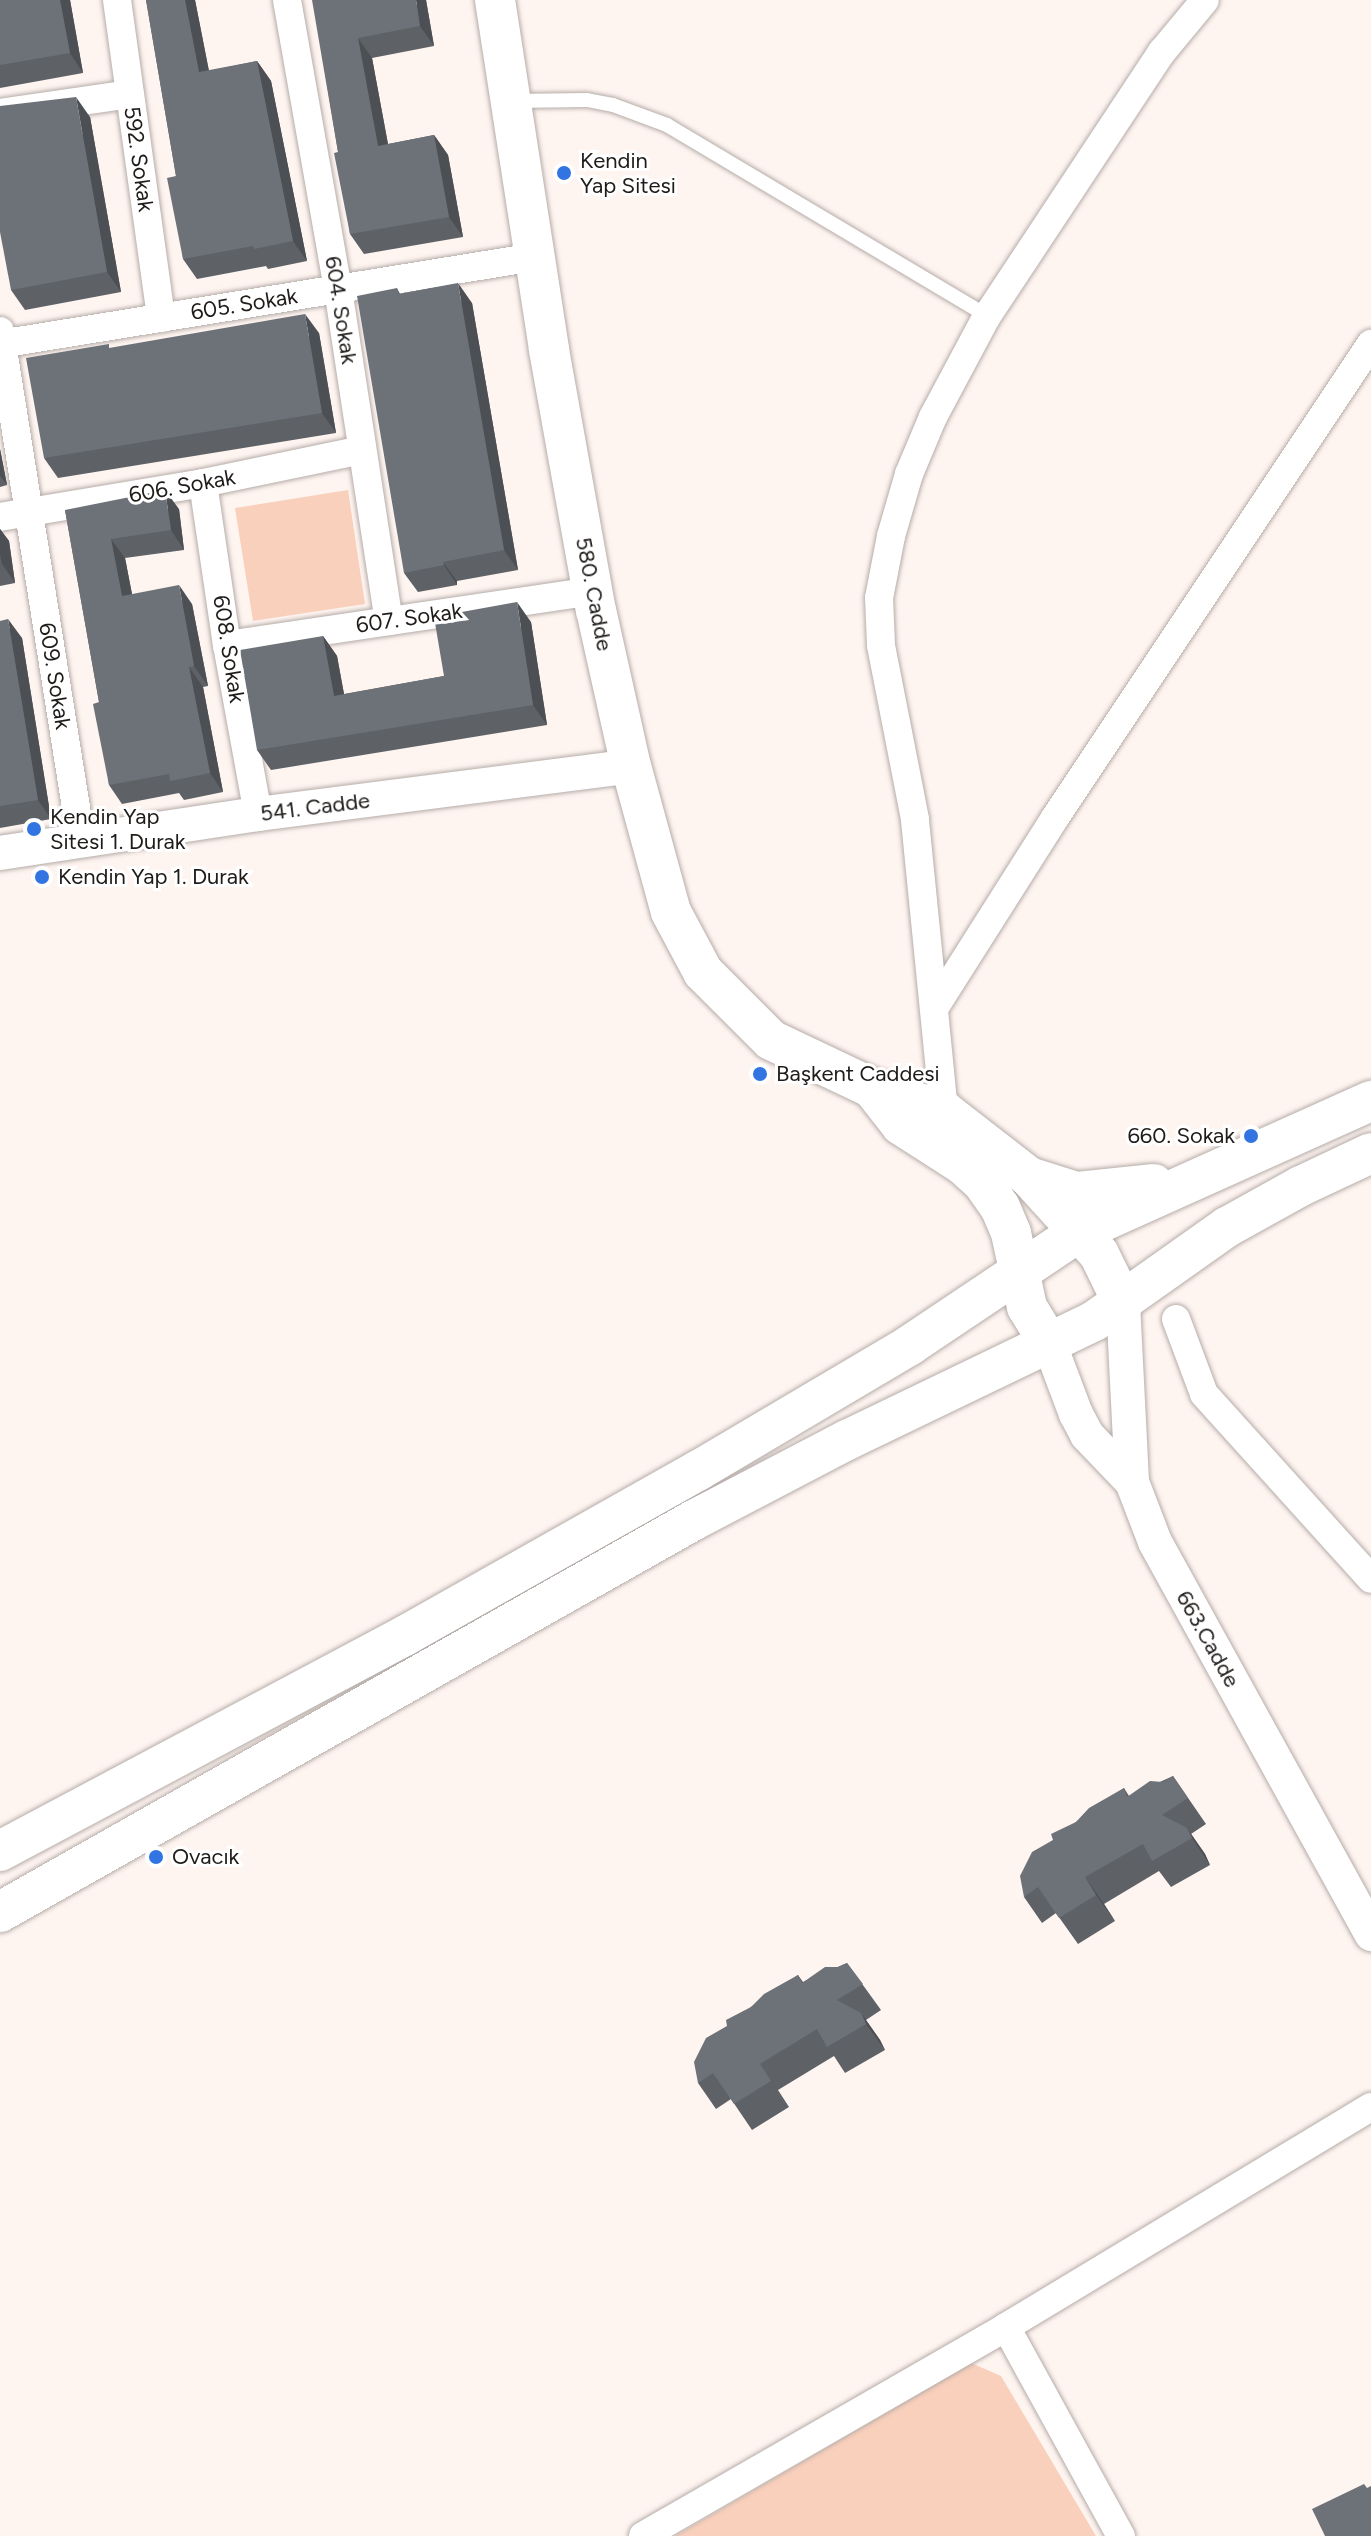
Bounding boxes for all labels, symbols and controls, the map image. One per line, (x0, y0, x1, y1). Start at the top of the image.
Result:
street label: 592. Sokak (119, 105, 159, 213)
place label: Kendin Yap Sitesi (580, 147, 676, 198)
marker: Kendin Yap Sitesi (555, 164, 573, 182)
street label: 604. Sokak (319, 254, 363, 366)
street label: 605. Sokak (189, 283, 299, 325)
street label: 606. Sokak (127, 464, 237, 508)
street label: 580. Cadde (570, 535, 618, 653)
street label: 608. Sokak (207, 593, 251, 705)
street label: 607. Sokak (354, 597, 464, 639)
street label: 609. Sokak (34, 621, 76, 731)
street label: 541. Cadde (259, 787, 371, 827)
place label: Kendin Yap Sitesi 1. Durak (50, 803, 186, 854)
marker: Kendin Yap Sitesi 1. Durak (25, 820, 43, 838)
place label: Kendin Yap 1. Durak (58, 864, 249, 890)
marker: Kendin Yap 1. Durak (33, 868, 51, 886)
place label: Başkent Caddesi (776, 1061, 940, 1087)
marker: Başkent Caddesi (751, 1065, 769, 1083)
place label: 660. Sokak (1127, 1123, 1235, 1149)
marker: 660. Sokak (1242, 1127, 1260, 1145)
street label: 663.Cadde (1171, 1586, 1245, 1692)
place label: Ovacık (172, 1844, 239, 1870)
marker: Ovacık (147, 1848, 165, 1866)

